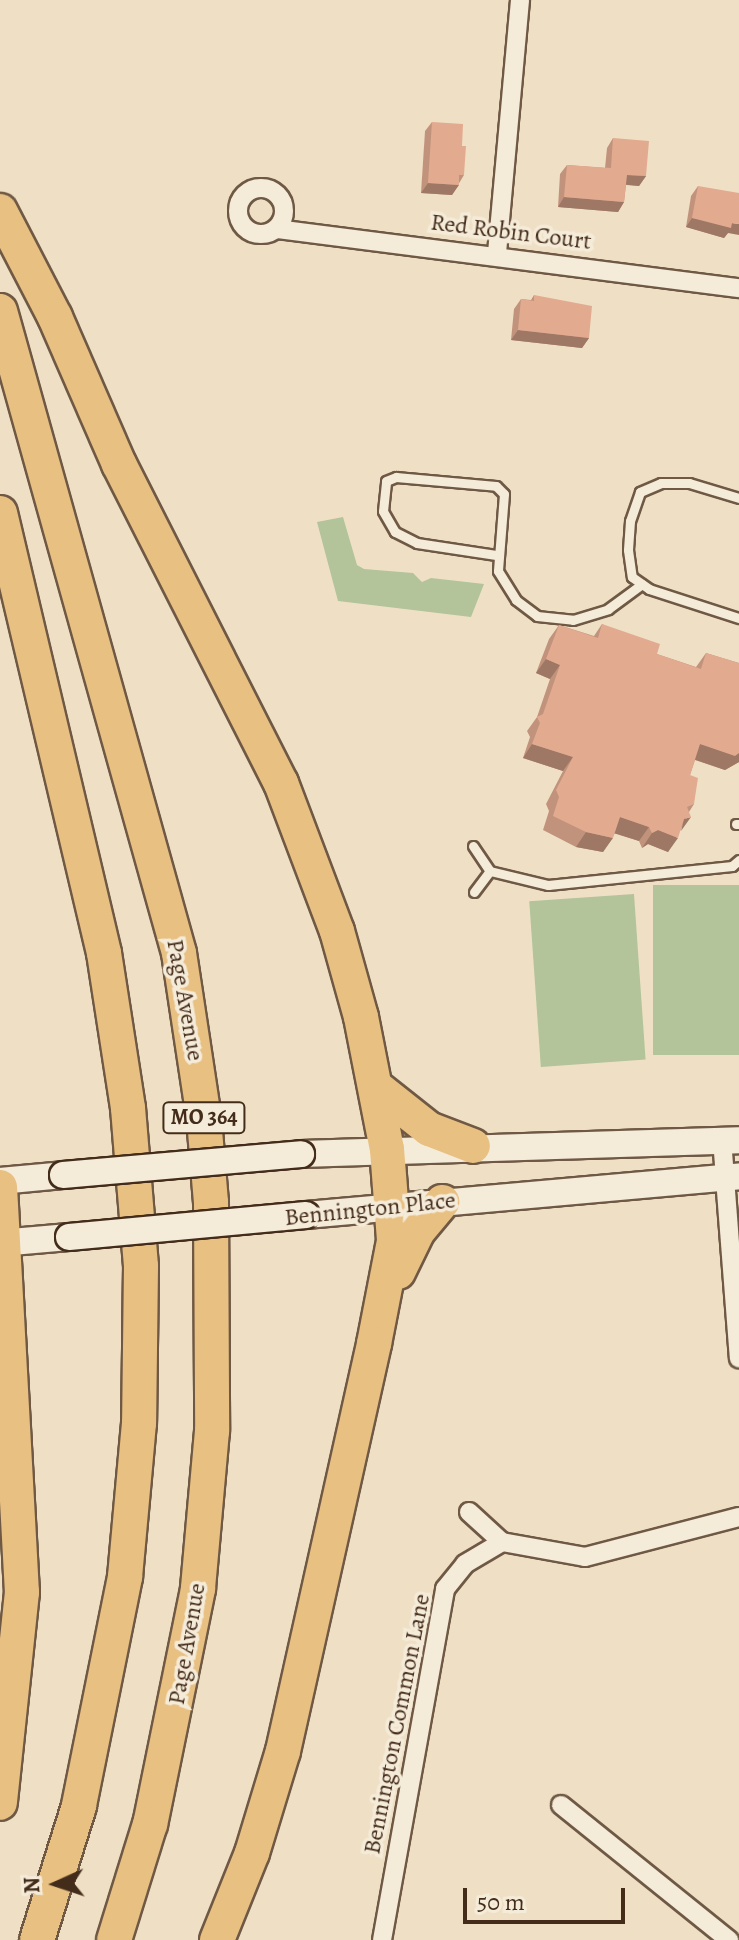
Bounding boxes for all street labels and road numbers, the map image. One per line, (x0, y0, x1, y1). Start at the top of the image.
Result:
street label: Red Robin Court (429, 208, 593, 256)
street label: Page Avenue (160, 937, 210, 1063)
road number: MO 364 (162, 1100, 246, 1136)
street label: Bennington Place (283, 1186, 457, 1232)
street label: Page Avenue (162, 1581, 212, 1707)
street label: Bennington Common Lane (358, 1591, 436, 1857)

